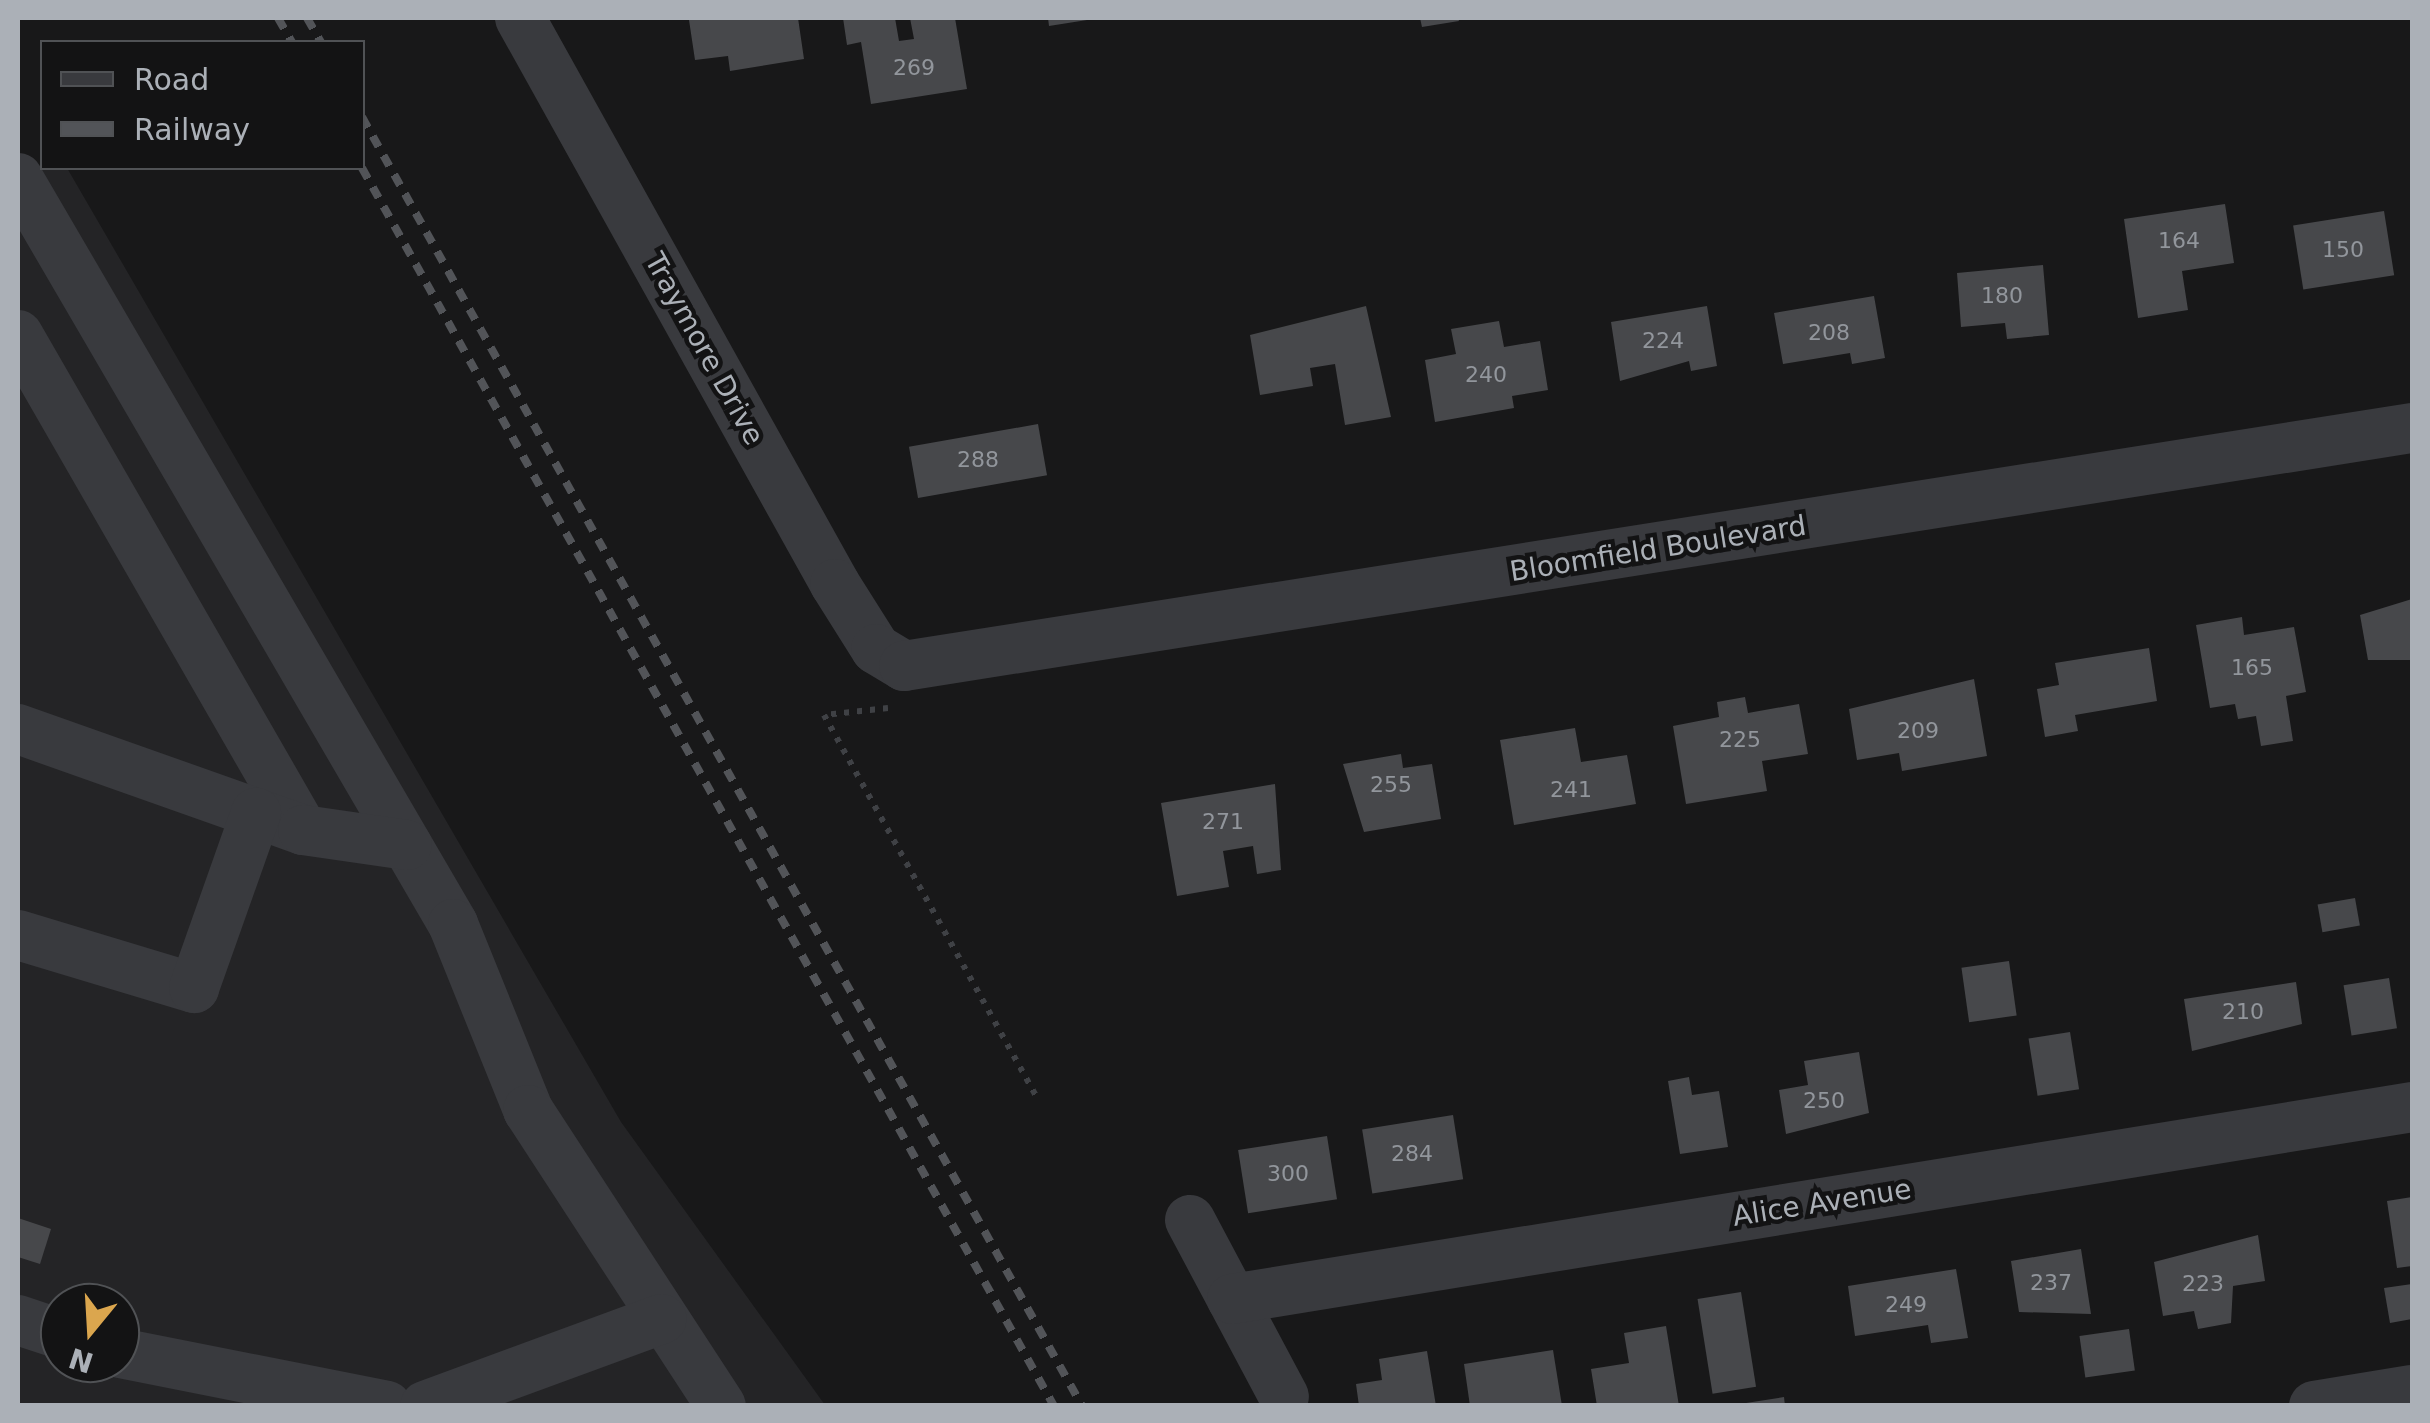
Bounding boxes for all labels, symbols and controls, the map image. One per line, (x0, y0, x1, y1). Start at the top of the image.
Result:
legend (40, 40, 365, 170)
house number: 269 (893, 55, 935, 81)
text: Road (134, 62, 209, 97)
text: Railway (134, 112, 250, 147)
house number: 164 (2158, 228, 2200, 254)
house number: 150 (2322, 237, 2364, 263)
street label: Traymore Drive (637, 247, 771, 451)
house number: 180 (1981, 283, 2023, 309)
house number: 208 (1808, 320, 1850, 346)
house number: 224 (1642, 328, 1684, 354)
house number: 240 (1465, 362, 1507, 388)
house number: 288 (957, 447, 999, 473)
street label: Bloomfield Boulevard (1507, 509, 1809, 589)
house number: 165 (2231, 655, 2273, 681)
house number: 209 (1897, 718, 1939, 744)
house number: 225 (1719, 727, 1761, 753)
house number: 255 (1370, 772, 1412, 798)
house number: 241 (1550, 777, 1592, 803)
house number: 271 (1202, 809, 1244, 835)
house number: 210 (2222, 999, 2264, 1025)
house number: 250 (1803, 1088, 1845, 1114)
house number: 284 (1391, 1141, 1433, 1167)
house number: 300 (1267, 1161, 1309, 1187)
street label: Alice Avenue (1730, 1172, 1914, 1234)
house number: 237 (2030, 1270, 2072, 1296)
house number: 223 (2182, 1271, 2224, 1297)
north arrow (40, 1283, 140, 1383)
house number: 249 (1885, 1292, 1927, 1318)
text: N (65, 1341, 97, 1379)

